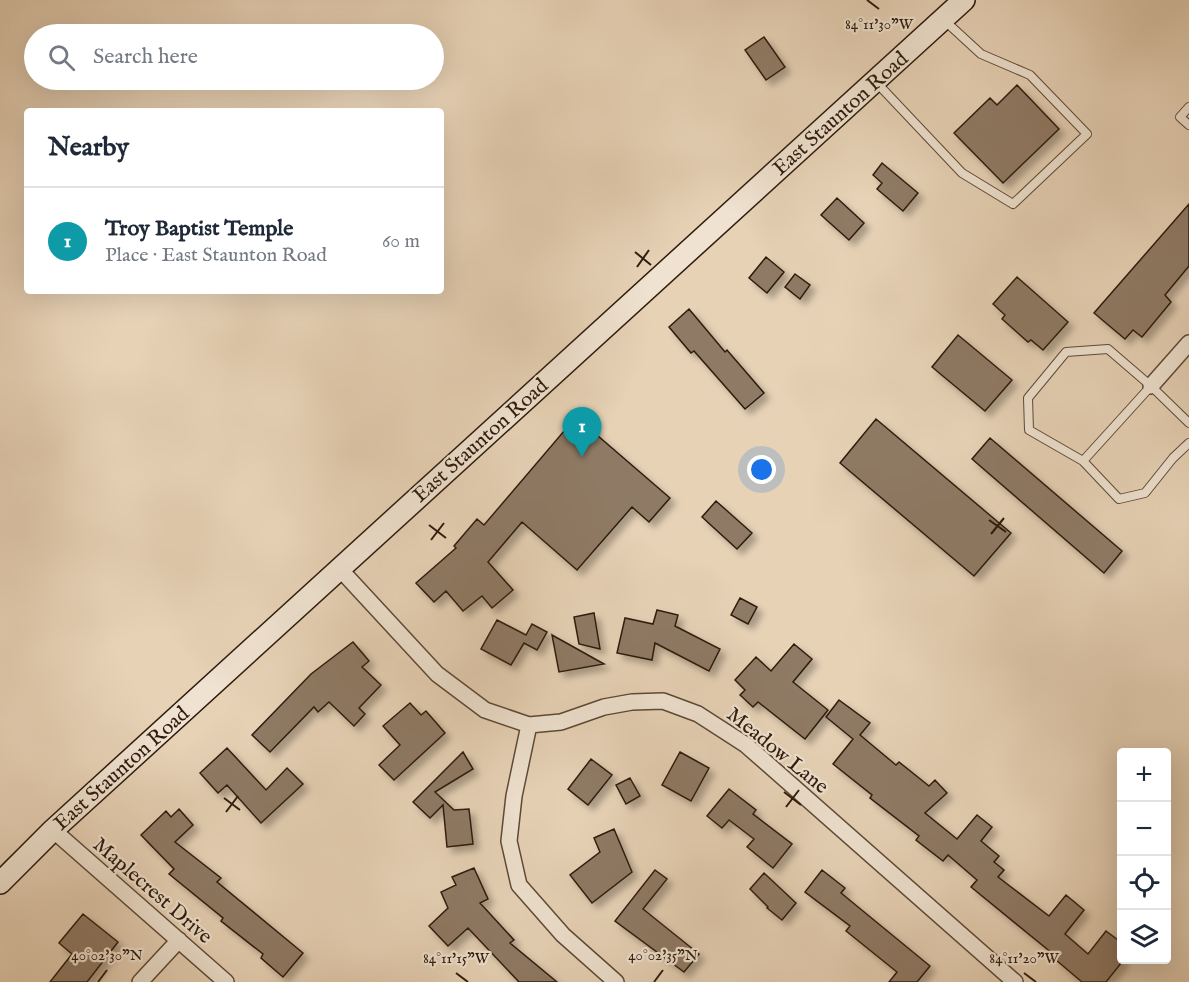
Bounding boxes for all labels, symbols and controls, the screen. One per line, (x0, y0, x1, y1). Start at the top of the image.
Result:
text: 84°11'30"W (845, 15, 914, 34)
search box (24, 24, 444, 90)
icon: search (45, 41, 78, 74)
text: Search here (93, 43, 198, 71)
street label: East Staunton Road (768, 46, 915, 182)
text: Nearby (48, 131, 129, 164)
text: Troy Baptist Temple (105, 215, 293, 243)
text: 1 (64, 229, 71, 254)
text: 60 m (382, 229, 420, 254)
text: Place · East Staunton Road (105, 243, 327, 268)
street label: East Staunton Road (408, 373, 555, 509)
pin: 1 (562, 408, 602, 457)
your location (747, 455, 776, 484)
street label: East Staunton Road (49, 701, 196, 837)
street label: Meadow Lane (720, 702, 834, 801)
map controls (1117, 748, 1171, 964)
button: + (1117, 748, 1171, 802)
button: − (1117, 802, 1171, 856)
street label: Maplecrest Drive (87, 832, 218, 951)
button: locate (1117, 856, 1171, 910)
button: layers (1117, 910, 1171, 964)
text: 40°02'30"N (71, 946, 143, 965)
text: 40°02'35"N (628, 946, 698, 965)
text: 84°11'15"W (423, 949, 490, 968)
text: 84°11'20"W (989, 949, 1059, 968)

